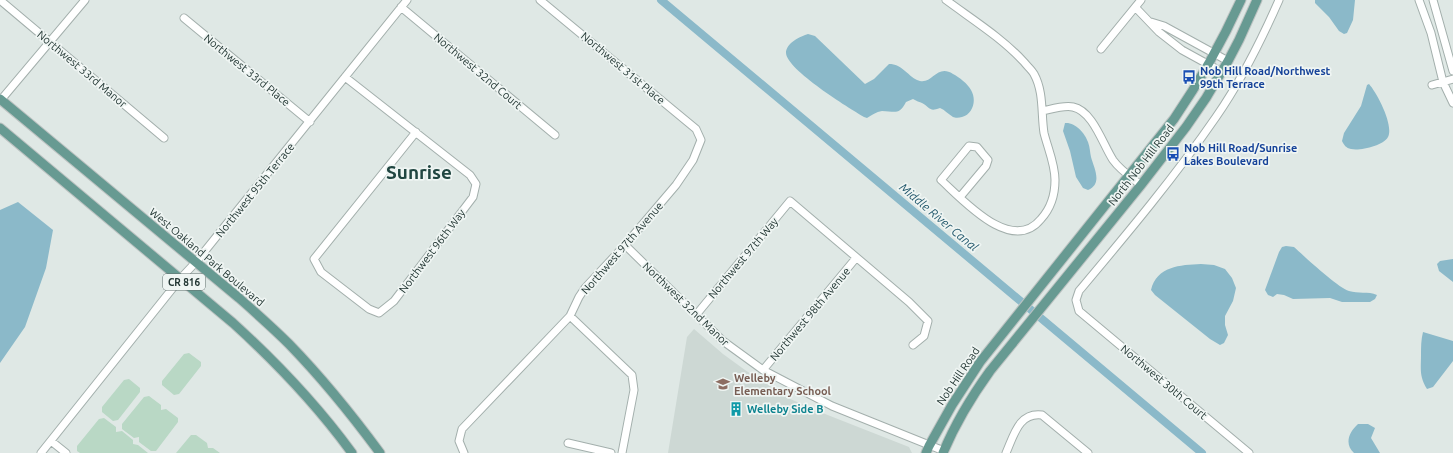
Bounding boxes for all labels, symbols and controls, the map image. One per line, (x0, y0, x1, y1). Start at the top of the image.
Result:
street label: Northwest 33rd Manor (35, 28, 130, 110)
street label: Northwest 31st Place (579, 29, 667, 107)
street label: Northwest 32nd Court (432, 31, 525, 112)
street label: Northwest 33rd Place (202, 32, 292, 108)
place label: Nob Hill Road/Northwest 99th Terrace (1200, 65, 1331, 90)
bus stop icon: Nob Hill Road/Northwest 99th Terrace (1181, 69, 1197, 85)
street label: North Nob Hill Road (1106, 122, 1176, 208)
street label: Northwest 95th Terrace (213, 141, 297, 239)
place label: Nob Hill Road/Sunrise Lakes Boulevard (1184, 142, 1297, 167)
bus stop icon: Nob Hill Road/Sunrise Lakes Boulevard (1165, 146, 1181, 162)
district label: Sunrise (386, 161, 452, 183)
water label: Middle River Canal (897, 180, 981, 254)
street label: Northwest 97th Avenue (579, 200, 665, 296)
street label: West Oakland Park Boulevard (147, 206, 267, 308)
street label: Northwest 96th Way (397, 206, 468, 295)
street label: Northwest 97th Way (706, 215, 781, 301)
street label: Northwest 32nd Manor (640, 260, 732, 349)
street label: Northwest 98th Avenue (768, 265, 852, 363)
road number: CR 816 (163, 274, 205, 290)
street label: Northwest 30th Court (1118, 342, 1210, 422)
street label: Nob Hill Road (934, 345, 982, 407)
place label: Welleby Elementary School (734, 372, 832, 397)
school or university icon: Welleby Elementary School (715, 376, 731, 392)
building icon: Welleby Side B (728, 401, 744, 417)
place label: Welleby Side B (747, 403, 823, 415)

